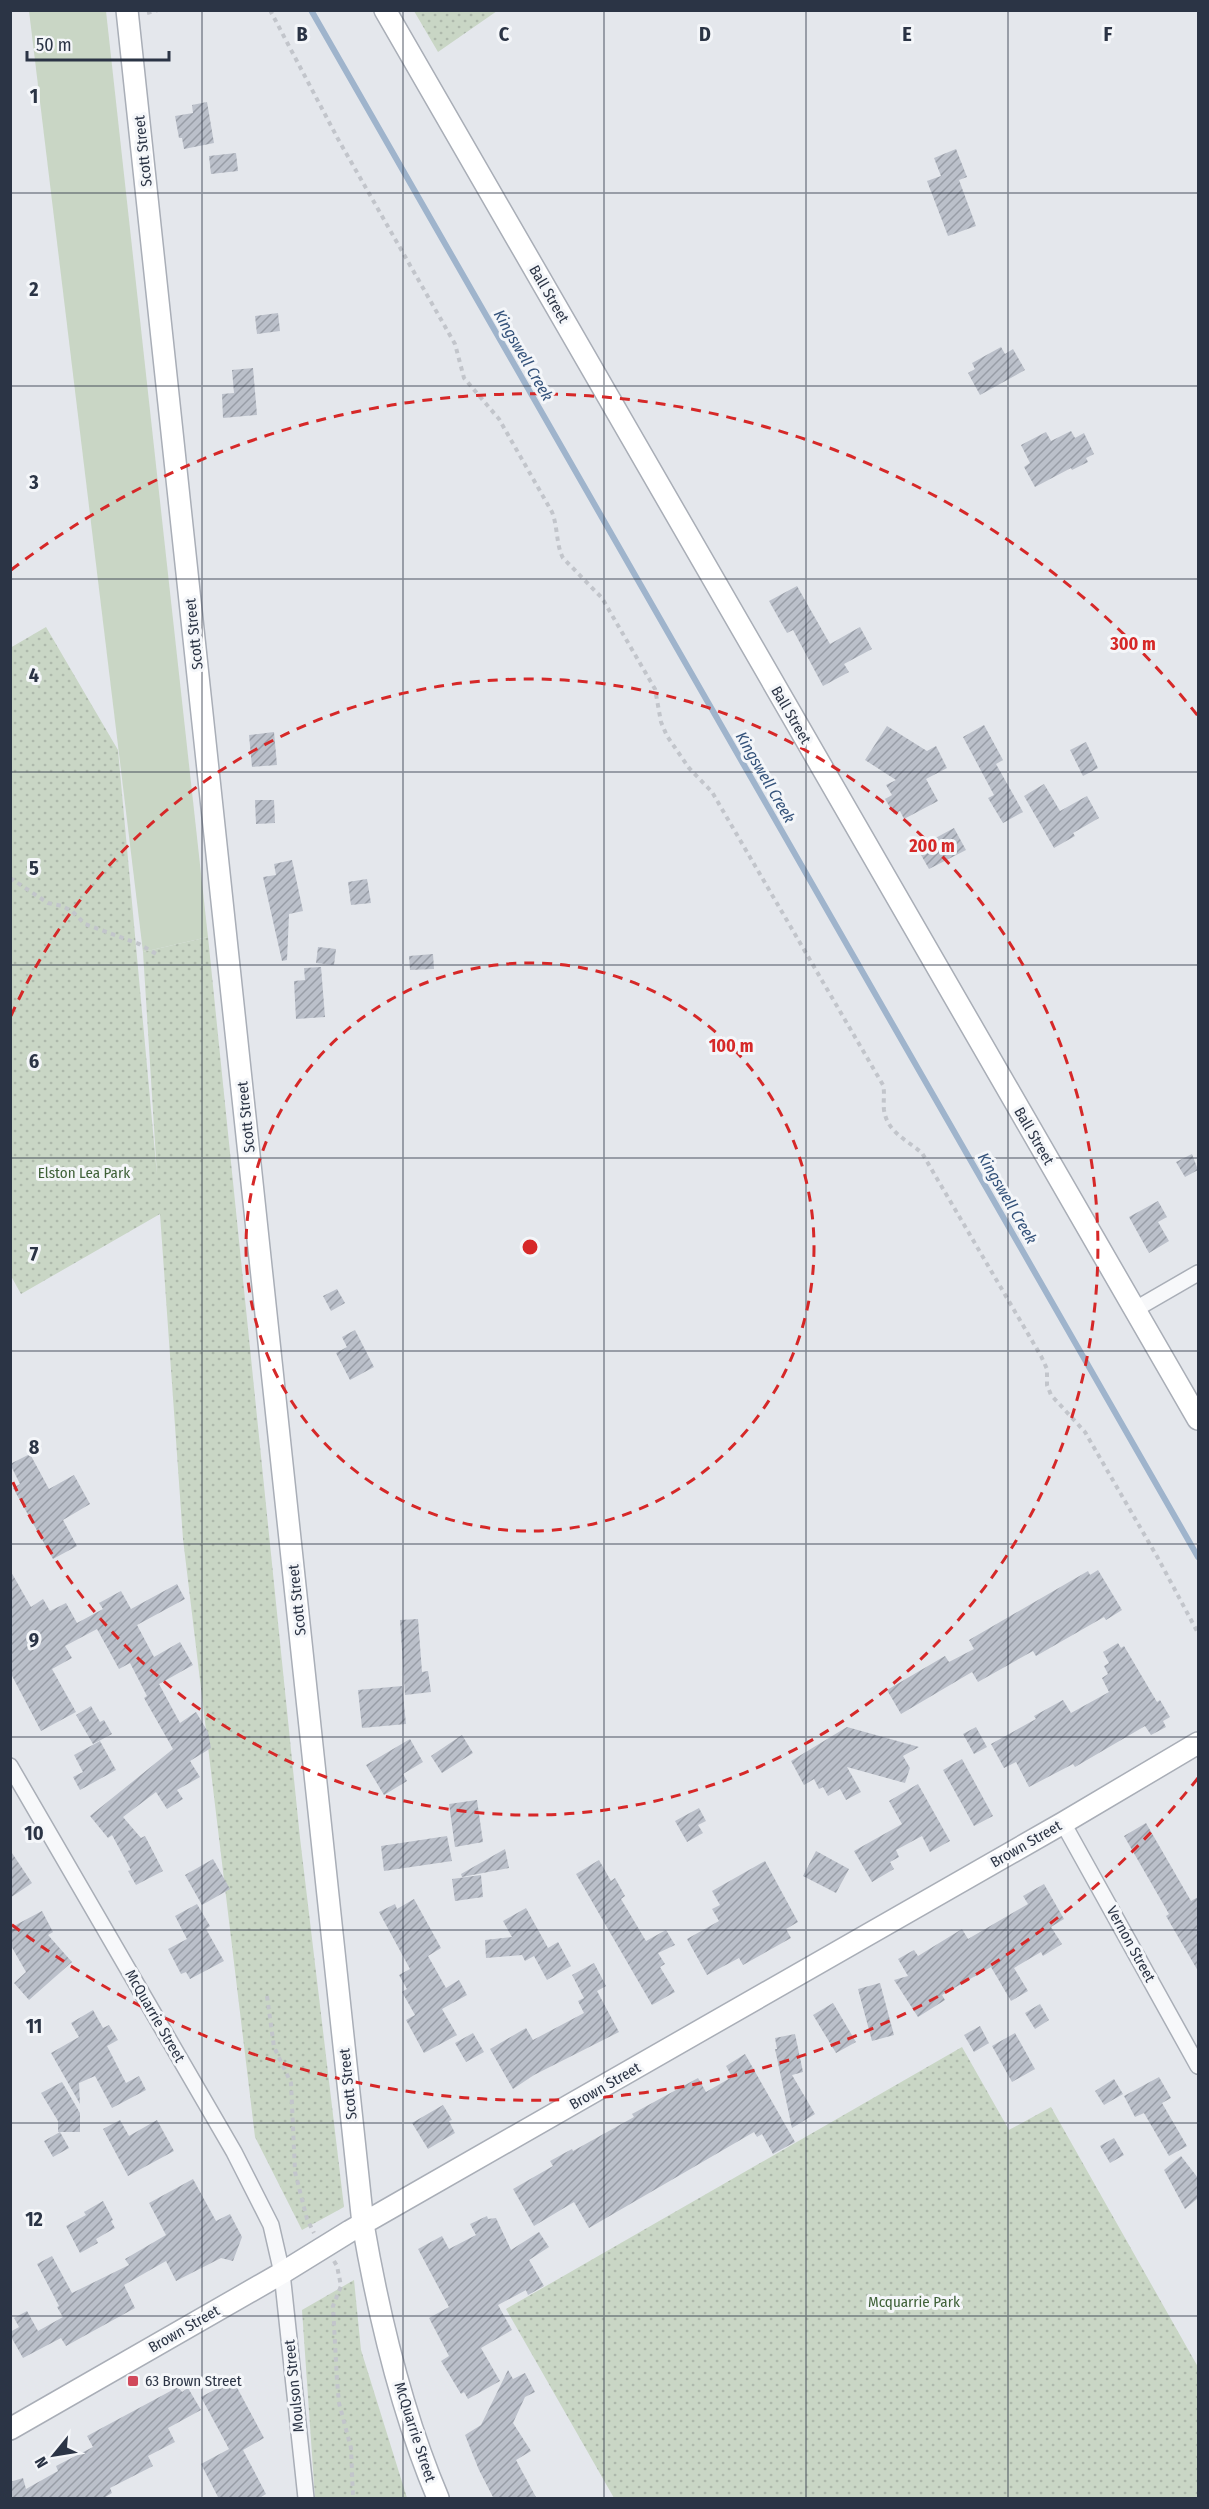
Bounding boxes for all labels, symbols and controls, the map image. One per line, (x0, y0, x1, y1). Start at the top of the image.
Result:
text: B (296, 22, 308, 46)
text: C (499, 22, 510, 46)
text: D (699, 22, 711, 46)
text: E (902, 22, 912, 46)
text: F (1104, 22, 1113, 46)
scale bar (27, 24, 170, 62)
text: 50 m (36, 34, 72, 56)
text: 1 (30, 84, 38, 108)
street label: Scott Street (130, 114, 156, 188)
street label: Ball Street (525, 262, 573, 326)
text: 2 (28, 277, 39, 301)
water label: Kingswell Creek (490, 306, 557, 404)
text: 3 (28, 470, 39, 494)
street label: Scott Street (181, 597, 207, 671)
text: 300 m (1109, 633, 1156, 655)
text: 4 (29, 663, 39, 687)
street label: Ball Street (767, 683, 815, 747)
water label: Kingswell Creek (732, 728, 799, 826)
text: 200 m (908, 835, 955, 857)
text: 5 (29, 856, 39, 880)
text: 100 m (709, 1035, 753, 1057)
text: 6 (29, 1049, 39, 1073)
street label: Scott Street (233, 1080, 259, 1154)
street label: Ball Street (1010, 1104, 1058, 1168)
water label: Kingswell Creek (974, 1149, 1041, 1247)
park label: Elston Lea Park (38, 1164, 130, 1182)
centre of rings (520, 1237, 540, 1257)
text: 7 (30, 1242, 39, 1266)
text: 8 (29, 1435, 40, 1459)
street label: Scott Street (284, 1563, 310, 1637)
text: 9 (29, 1628, 39, 1652)
street label: Brown Street (987, 1816, 1065, 1872)
text: 10 (24, 1821, 44, 1845)
street label: Vernon Street (1103, 1903, 1159, 1985)
street label: McQuarrie Street (121, 1967, 189, 2066)
text: 11 (26, 2014, 42, 2038)
street label: Scott Street (335, 2047, 361, 2121)
street label: Brown Street (566, 2058, 644, 2114)
text: 12 (25, 2207, 43, 2231)
park label: Mcquarrie Park (868, 2293, 960, 2311)
street label: Brown Street (145, 2301, 223, 2357)
street label: Moulson Street (280, 2339, 308, 2433)
place label: 63 Brown Street (145, 2372, 242, 2390)
marker: 63 Brown Street (126, 2374, 140, 2388)
street label: McQuarrie Street (390, 2380, 440, 2484)
north arrow (24, 2425, 84, 2485)
text: N (31, 2453, 52, 2471)

